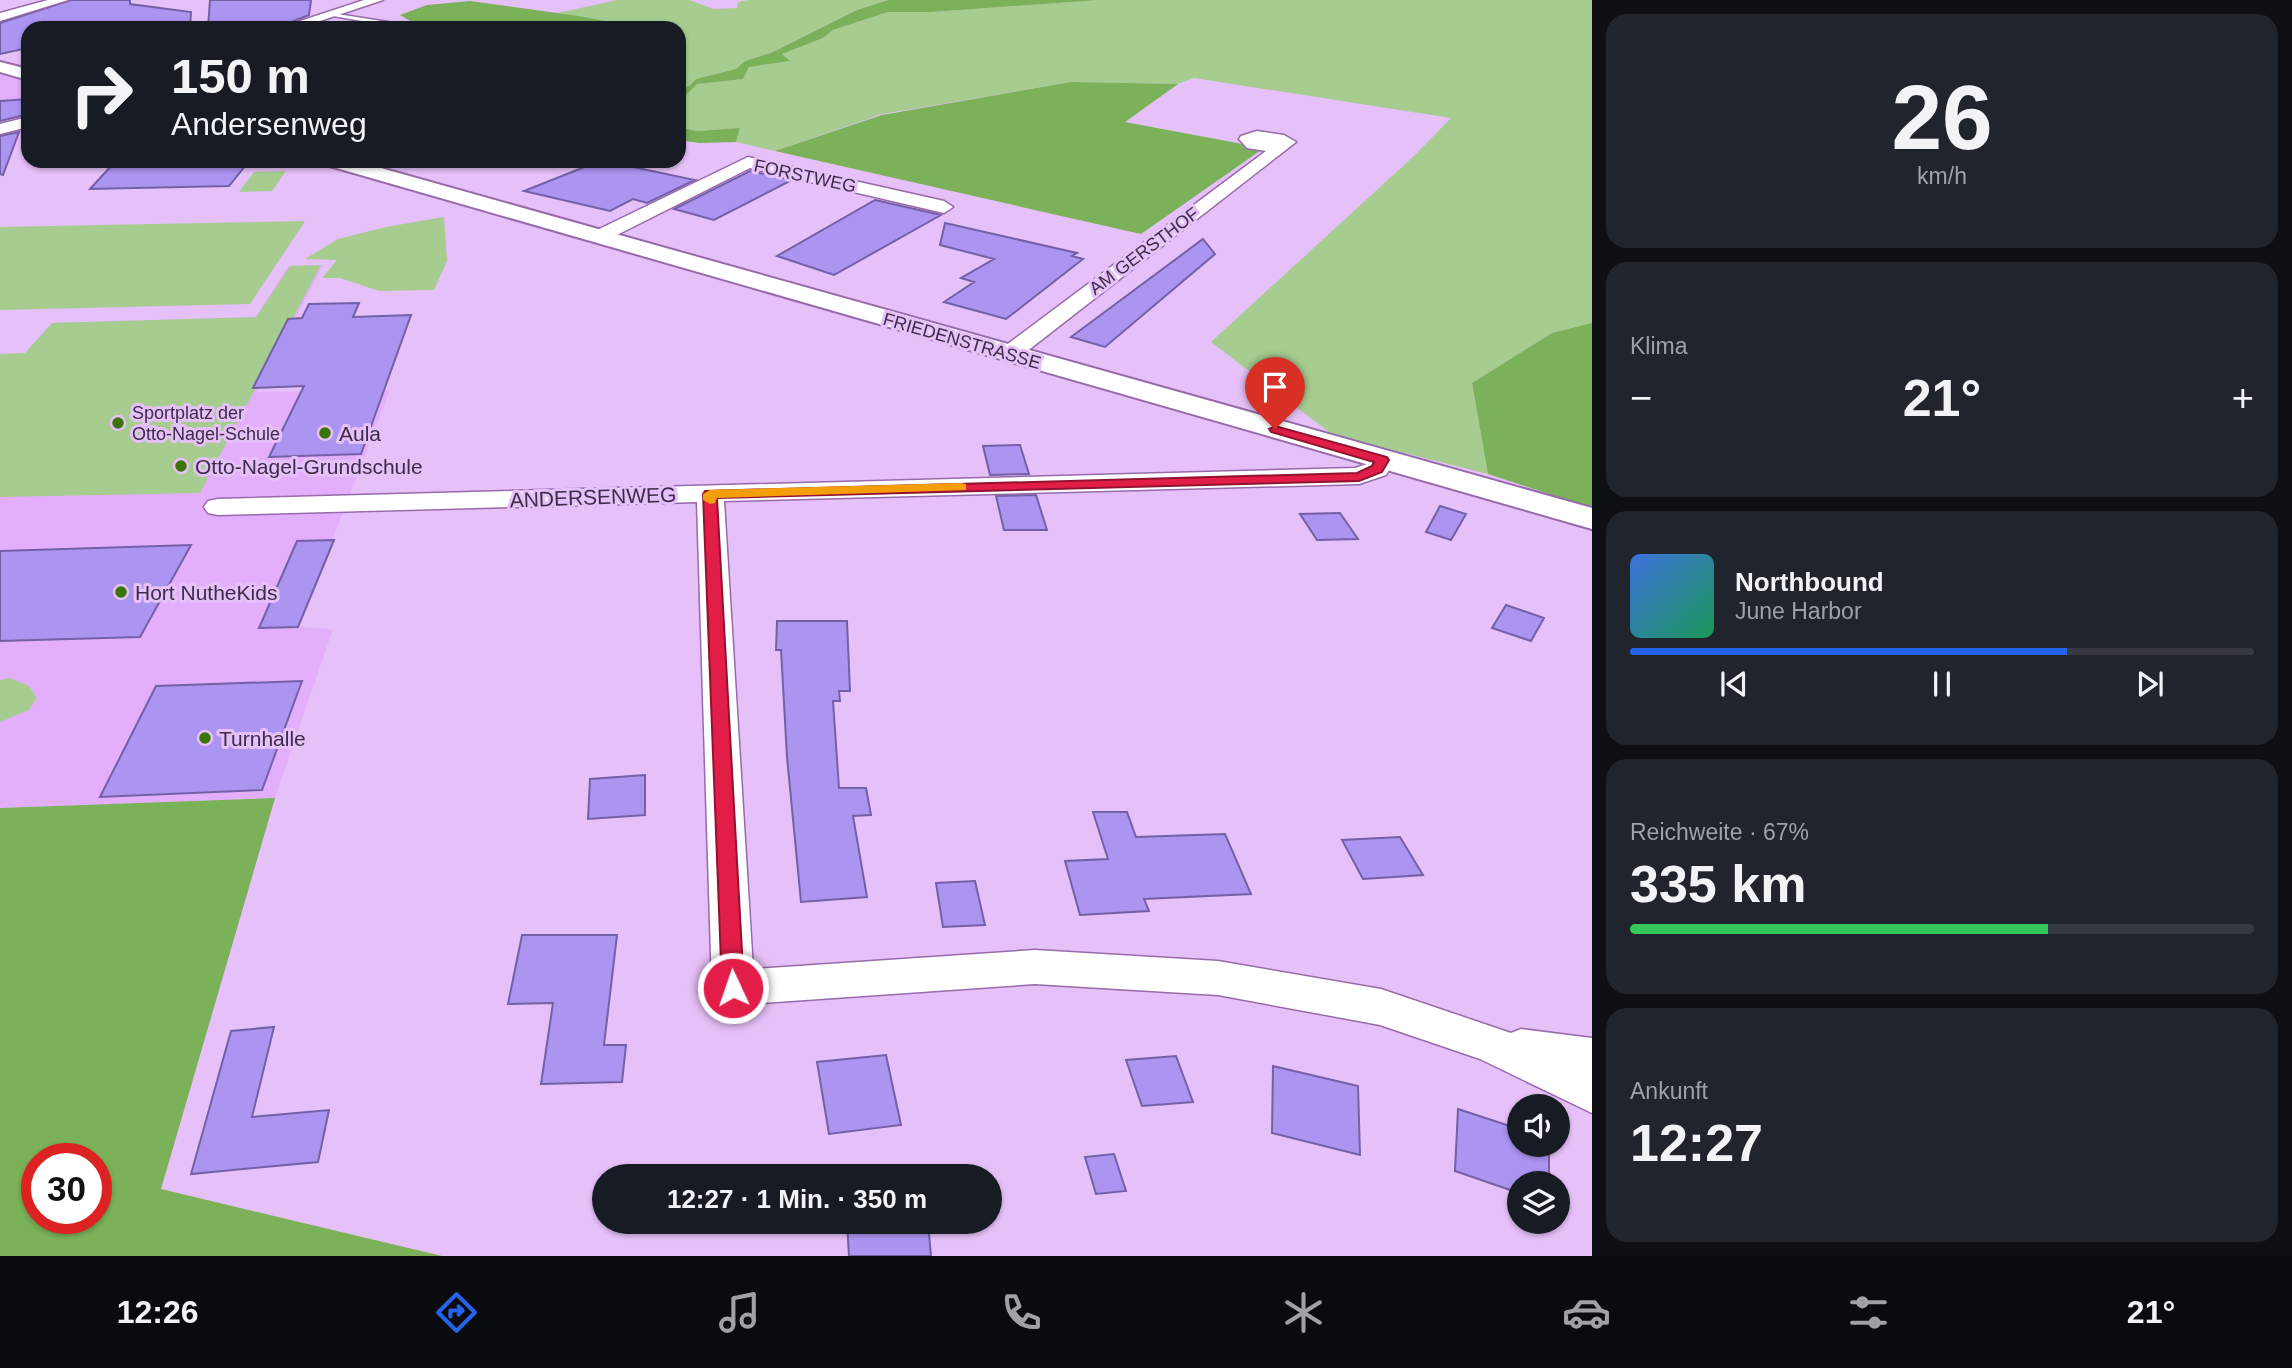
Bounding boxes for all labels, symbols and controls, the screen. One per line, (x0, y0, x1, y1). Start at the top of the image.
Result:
icon: right (56, 49, 147, 140)
text: 150 m (171, 49, 310, 103)
text: 26 (1891, 67, 1993, 168)
text: Andersenweg (171, 106, 367, 142)
street label: FORSTWEG (752, 155, 858, 197)
text: km/h (1917, 163, 1967, 189)
street label: AM GERSTHOF (1085, 203, 1203, 299)
street label: FRIEDENSTRASSE (881, 309, 1043, 373)
text: Klima (1630, 333, 1688, 359)
pin (1245, 357, 1305, 429)
icon: arrive (1256, 368, 1294, 406)
text: 21° (1903, 369, 1981, 427)
text: − (1630, 377, 1652, 419)
text: + (2232, 377, 2254, 419)
place label: Sportplatz der Otto-Nagel-Schule (132, 403, 280, 444)
marker: Sportplatz der Otto-Nagel-Schule (110, 415, 126, 431)
place label: Aula (339, 422, 381, 445)
marker: Aula (317, 425, 333, 441)
place label: Otto-Nagel-Grundschule (195, 455, 423, 478)
marker: Otto-Nagel-Grundschule (173, 458, 189, 474)
street label: ANDERSENWEG (509, 483, 677, 511)
text: Northbound (1735, 567, 1884, 597)
place label: Hort NutheKids (135, 581, 277, 604)
marker: Hort NutheKids (113, 584, 129, 600)
text: June Harbor (1735, 598, 1862, 624)
icon: previous (1715, 665, 1753, 703)
icon: pause (1923, 665, 1961, 703)
icon: next (2131, 665, 2169, 703)
place label: Turnhalle (219, 727, 306, 750)
marker: Turnhalle (197, 730, 213, 746)
text: Reichweite · 67% (1630, 819, 1809, 845)
text: 335 km (1630, 855, 1806, 913)
position arrow (696, 951, 770, 1025)
text: Ankunft (1630, 1078, 1708, 1104)
map controls (1507, 1094, 1570, 1234)
button: sound (1507, 1094, 1570, 1157)
text: 12:27 (1630, 1114, 1763, 1172)
speed limit sign: 30 (21, 1143, 112, 1234)
button: layers (1507, 1171, 1570, 1234)
text: 12:27 · 1 Min. · 350 m (667, 1184, 927, 1214)
icon: directions (432, 1288, 481, 1337)
icon: music (715, 1288, 764, 1337)
icon: phone (997, 1288, 1046, 1337)
icon: climate (1279, 1288, 1328, 1337)
icon: car (1562, 1288, 1611, 1337)
icon: filters (1844, 1288, 1893, 1337)
text: 12:26 (117, 1294, 199, 1330)
text: 21° (2127, 1294, 2175, 1330)

